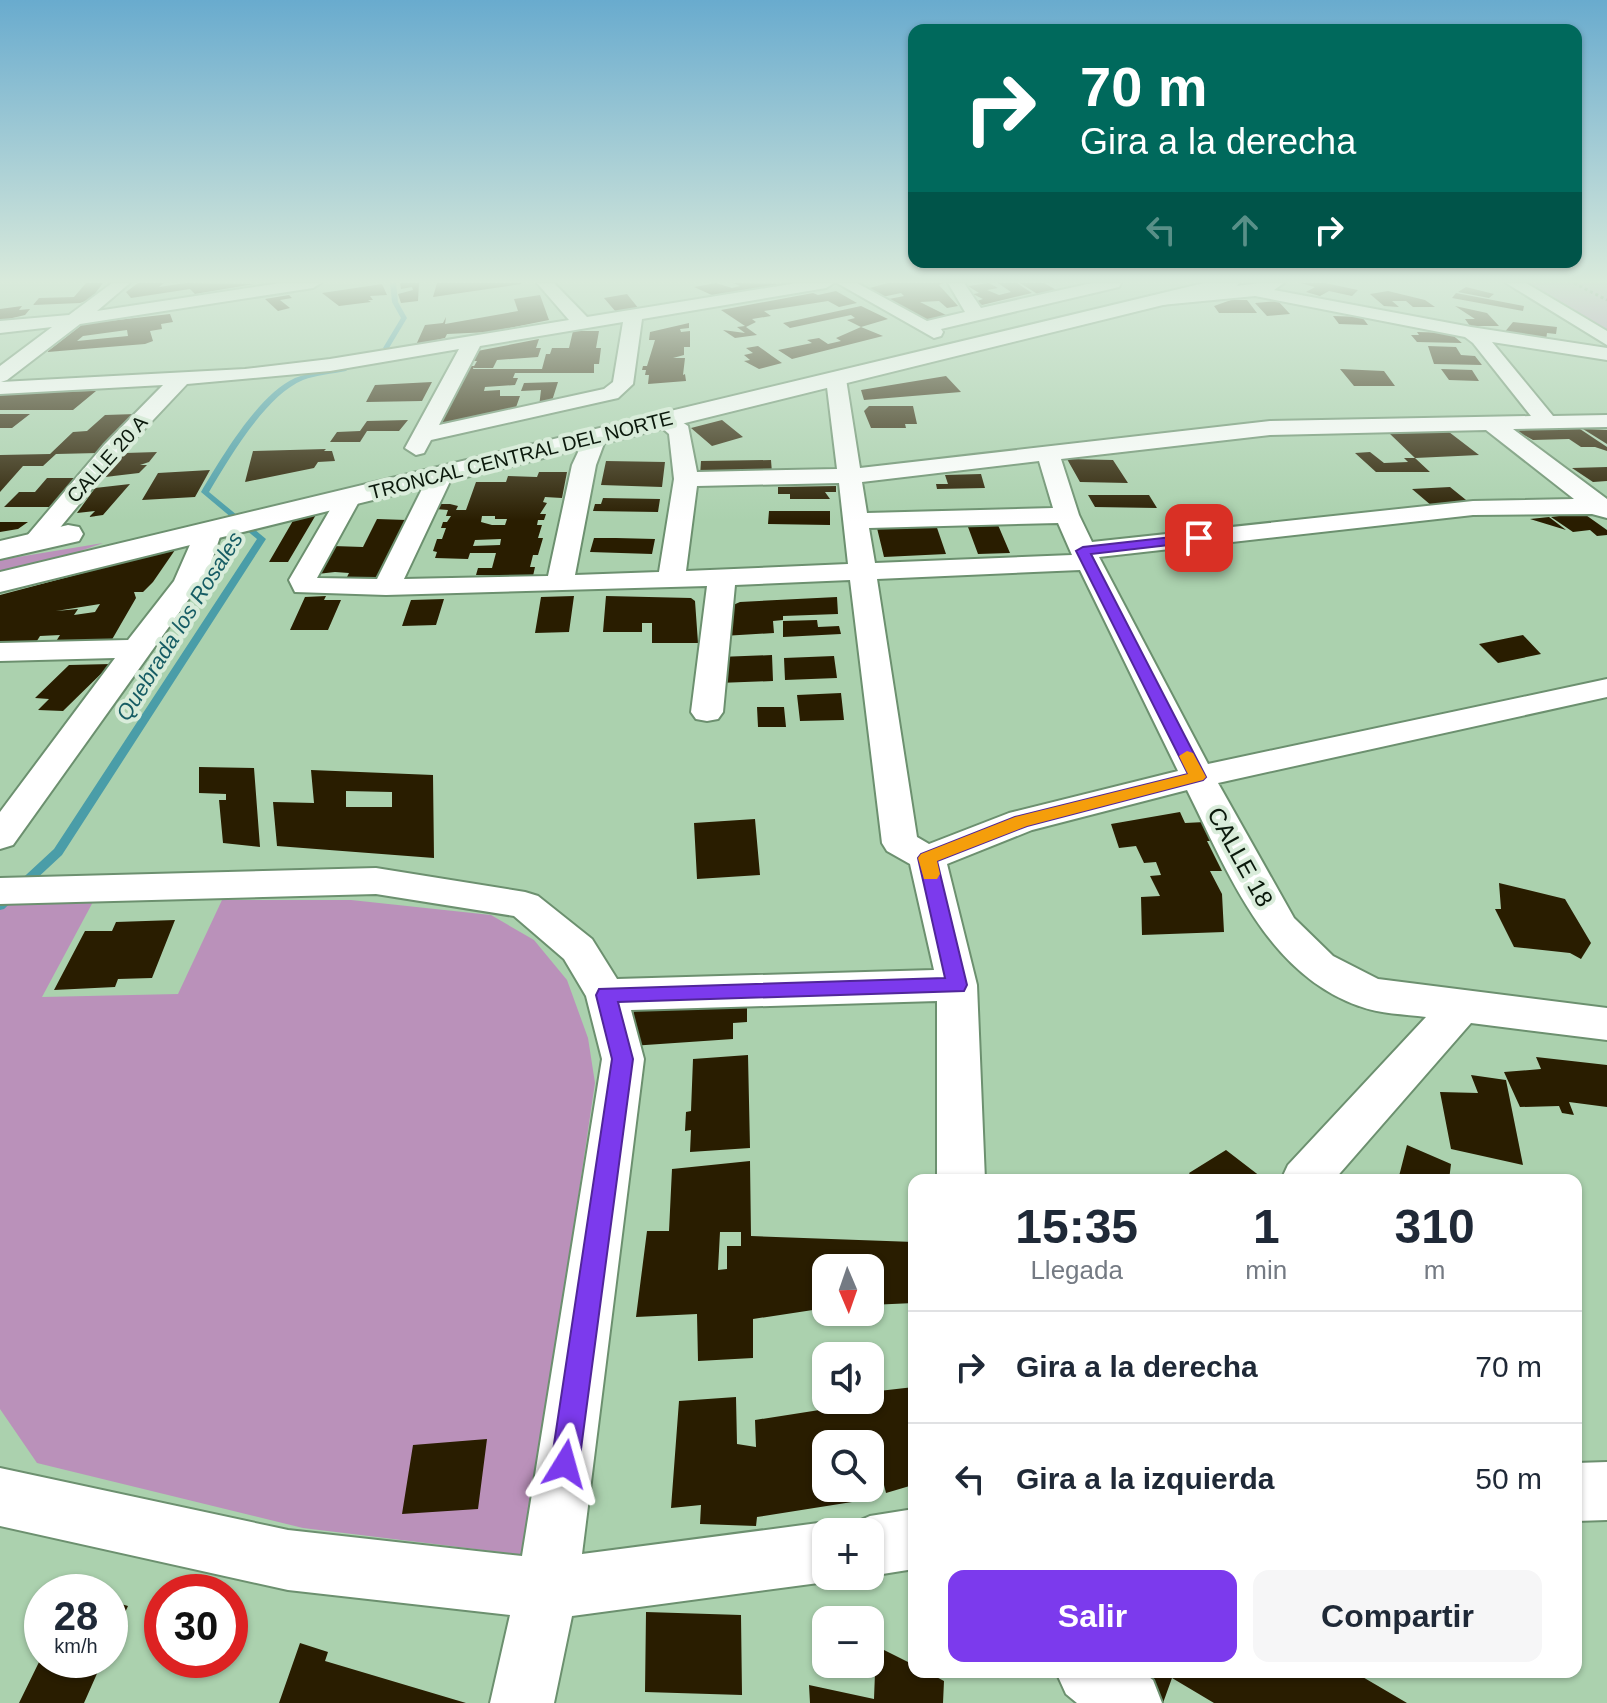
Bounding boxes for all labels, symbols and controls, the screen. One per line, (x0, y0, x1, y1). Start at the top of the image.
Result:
text: 70 m (1080, 55, 1208, 118)
icon: right (948, 56, 1052, 160)
text: Gira a la derecha (1080, 121, 1356, 162)
icon: left (1139, 208, 1183, 252)
icon: ahead (1223, 208, 1267, 252)
icon: right (1307, 208, 1351, 252)
street label: TRONCAL CENTRAL DEL NORTE (367, 407, 675, 503)
street label: CALLE 20 A (62, 411, 152, 507)
pin (1165, 504, 1233, 572)
icon: arrive (1177, 516, 1221, 560)
water label: Quebrada los Rosales (111, 527, 248, 725)
street label: CALLE 18 (1202, 802, 1279, 911)
text: 15:35 (1015, 1200, 1138, 1253)
text: 1 (1253, 1200, 1280, 1253)
text: 310 (1395, 1200, 1475, 1253)
north arrow (812, 1254, 884, 1326)
map controls (812, 1254, 884, 1678)
text: Llegada (1030, 1255, 1123, 1285)
text: min (1245, 1255, 1287, 1285)
text: m (1424, 1255, 1445, 1285)
button: sound (812, 1342, 884, 1414)
icon: right (948, 1345, 992, 1389)
text: Gira a la derecha (1016, 1350, 1258, 1383)
text: 70 m (1475, 1350, 1542, 1383)
position arrow (523, 1422, 607, 1506)
button: search (812, 1430, 884, 1502)
icon: left (948, 1457, 992, 1501)
text: Gira a la izquierda (1016, 1462, 1274, 1495)
text: 50 m (1475, 1462, 1542, 1495)
button: + (812, 1518, 884, 1590)
button: Salir (948, 1570, 1237, 1662)
button: Compartir (1253, 1570, 1542, 1662)
speed limit sign: 30 (144, 1574, 248, 1678)
text: 28 (54, 1594, 98, 1638)
button: − (812, 1606, 884, 1678)
text: km/h (54, 1635, 98, 1657)

